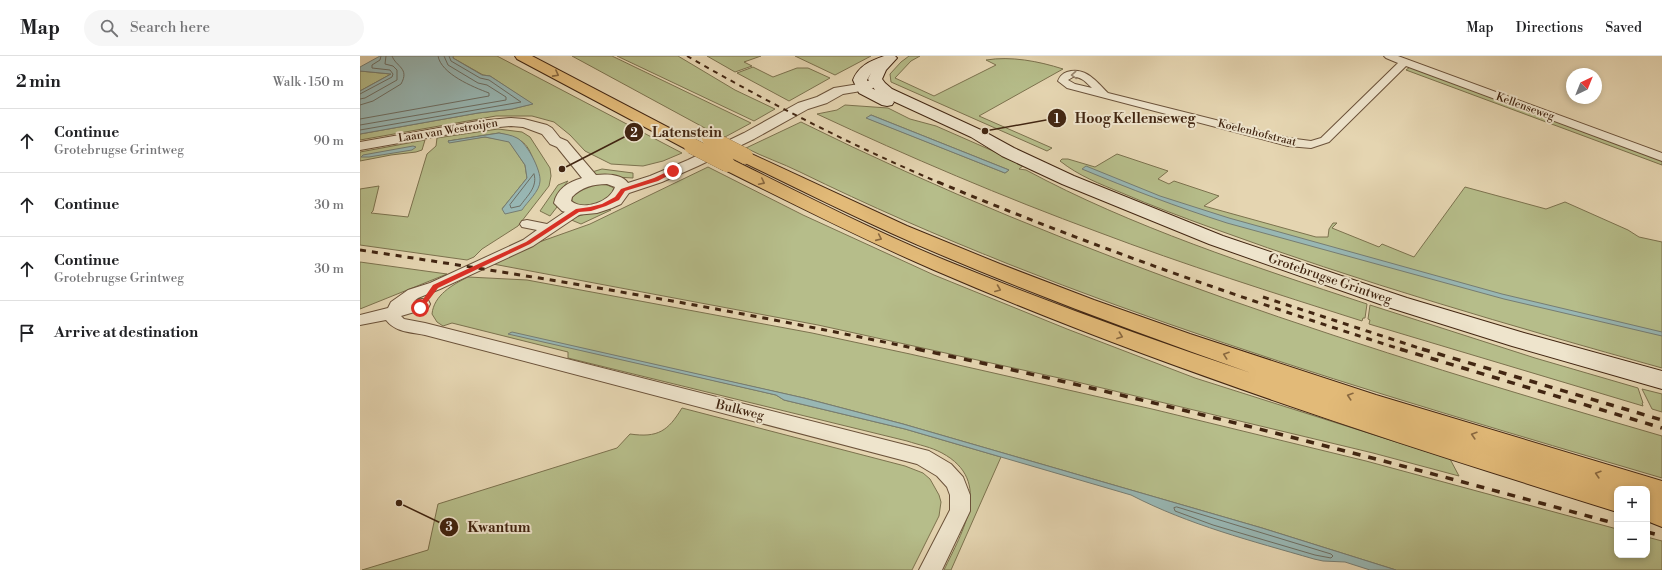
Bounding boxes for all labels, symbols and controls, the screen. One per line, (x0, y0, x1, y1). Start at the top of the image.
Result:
search box (84, 10, 364, 46)
text: Map (20, 16, 60, 40)
icon: search (98, 17, 120, 39)
text: Search here (130, 18, 210, 37)
text: Map (1466, 19, 1494, 37)
text: Directions (1516, 19, 1583, 37)
text: Saved (1605, 19, 1642, 37)
north arrow (1566, 68, 1602, 104)
one-way arrow (552, 70, 560, 77)
text: 2 min (16, 71, 61, 93)
one-way arrow (1070, 71, 1077, 80)
text: Walk · 150 m (273, 74, 344, 90)
street label: Kellenseweg (1494, 90, 1556, 124)
callout: Hoog Kellenseweg (1047, 105, 1204, 131)
text: Hoog Kellenseweg (1075, 110, 1196, 128)
text: 1 (1054, 112, 1060, 127)
street label: Laan van Westroijen (397, 116, 499, 146)
street label: Koelenhofstraat (1216, 117, 1298, 150)
callout: Latenstein (624, 119, 730, 145)
text: Continue (54, 123, 119, 142)
text: Latenstein (652, 124, 722, 142)
text: 2 (630, 126, 638, 141)
icon: ahead (16, 130, 38, 152)
text: 90 m (313, 133, 344, 149)
text: Grotebrugse Grintweg (54, 142, 184, 158)
route end (664, 162, 682, 180)
one-way arrow (758, 177, 765, 184)
icon: ahead (16, 194, 38, 216)
text: Continue (54, 195, 119, 214)
text: 30 m (314, 197, 344, 213)
one-way arrow (874, 233, 882, 241)
street label: Grotebrugse Grintweg (1266, 250, 1394, 308)
text: Continue (54, 251, 119, 270)
icon: ahead (16, 258, 38, 280)
text: 30 m (314, 261, 344, 277)
text: Grotebrugse Grintweg (54, 270, 184, 286)
one-way arrow (994, 284, 1002, 292)
route start (411, 299, 429, 317)
icon: arrive (16, 322, 38, 344)
text: Arrive at destination (54, 323, 198, 342)
one-way arrow (1116, 331, 1123, 339)
one-way arrow (1223, 351, 1230, 360)
one-way arrow (1346, 392, 1353, 401)
street label: Bulkweg (713, 396, 766, 424)
one-way arrow (1470, 431, 1477, 440)
one-way arrow (1595, 470, 1602, 479)
map controls (1614, 486, 1650, 558)
button: + (1614, 486, 1650, 522)
callout: Kwantum (439, 514, 538, 540)
text: Kwantum (468, 519, 531, 537)
text: 3 (445, 520, 453, 535)
button: − (1614, 522, 1650, 558)

